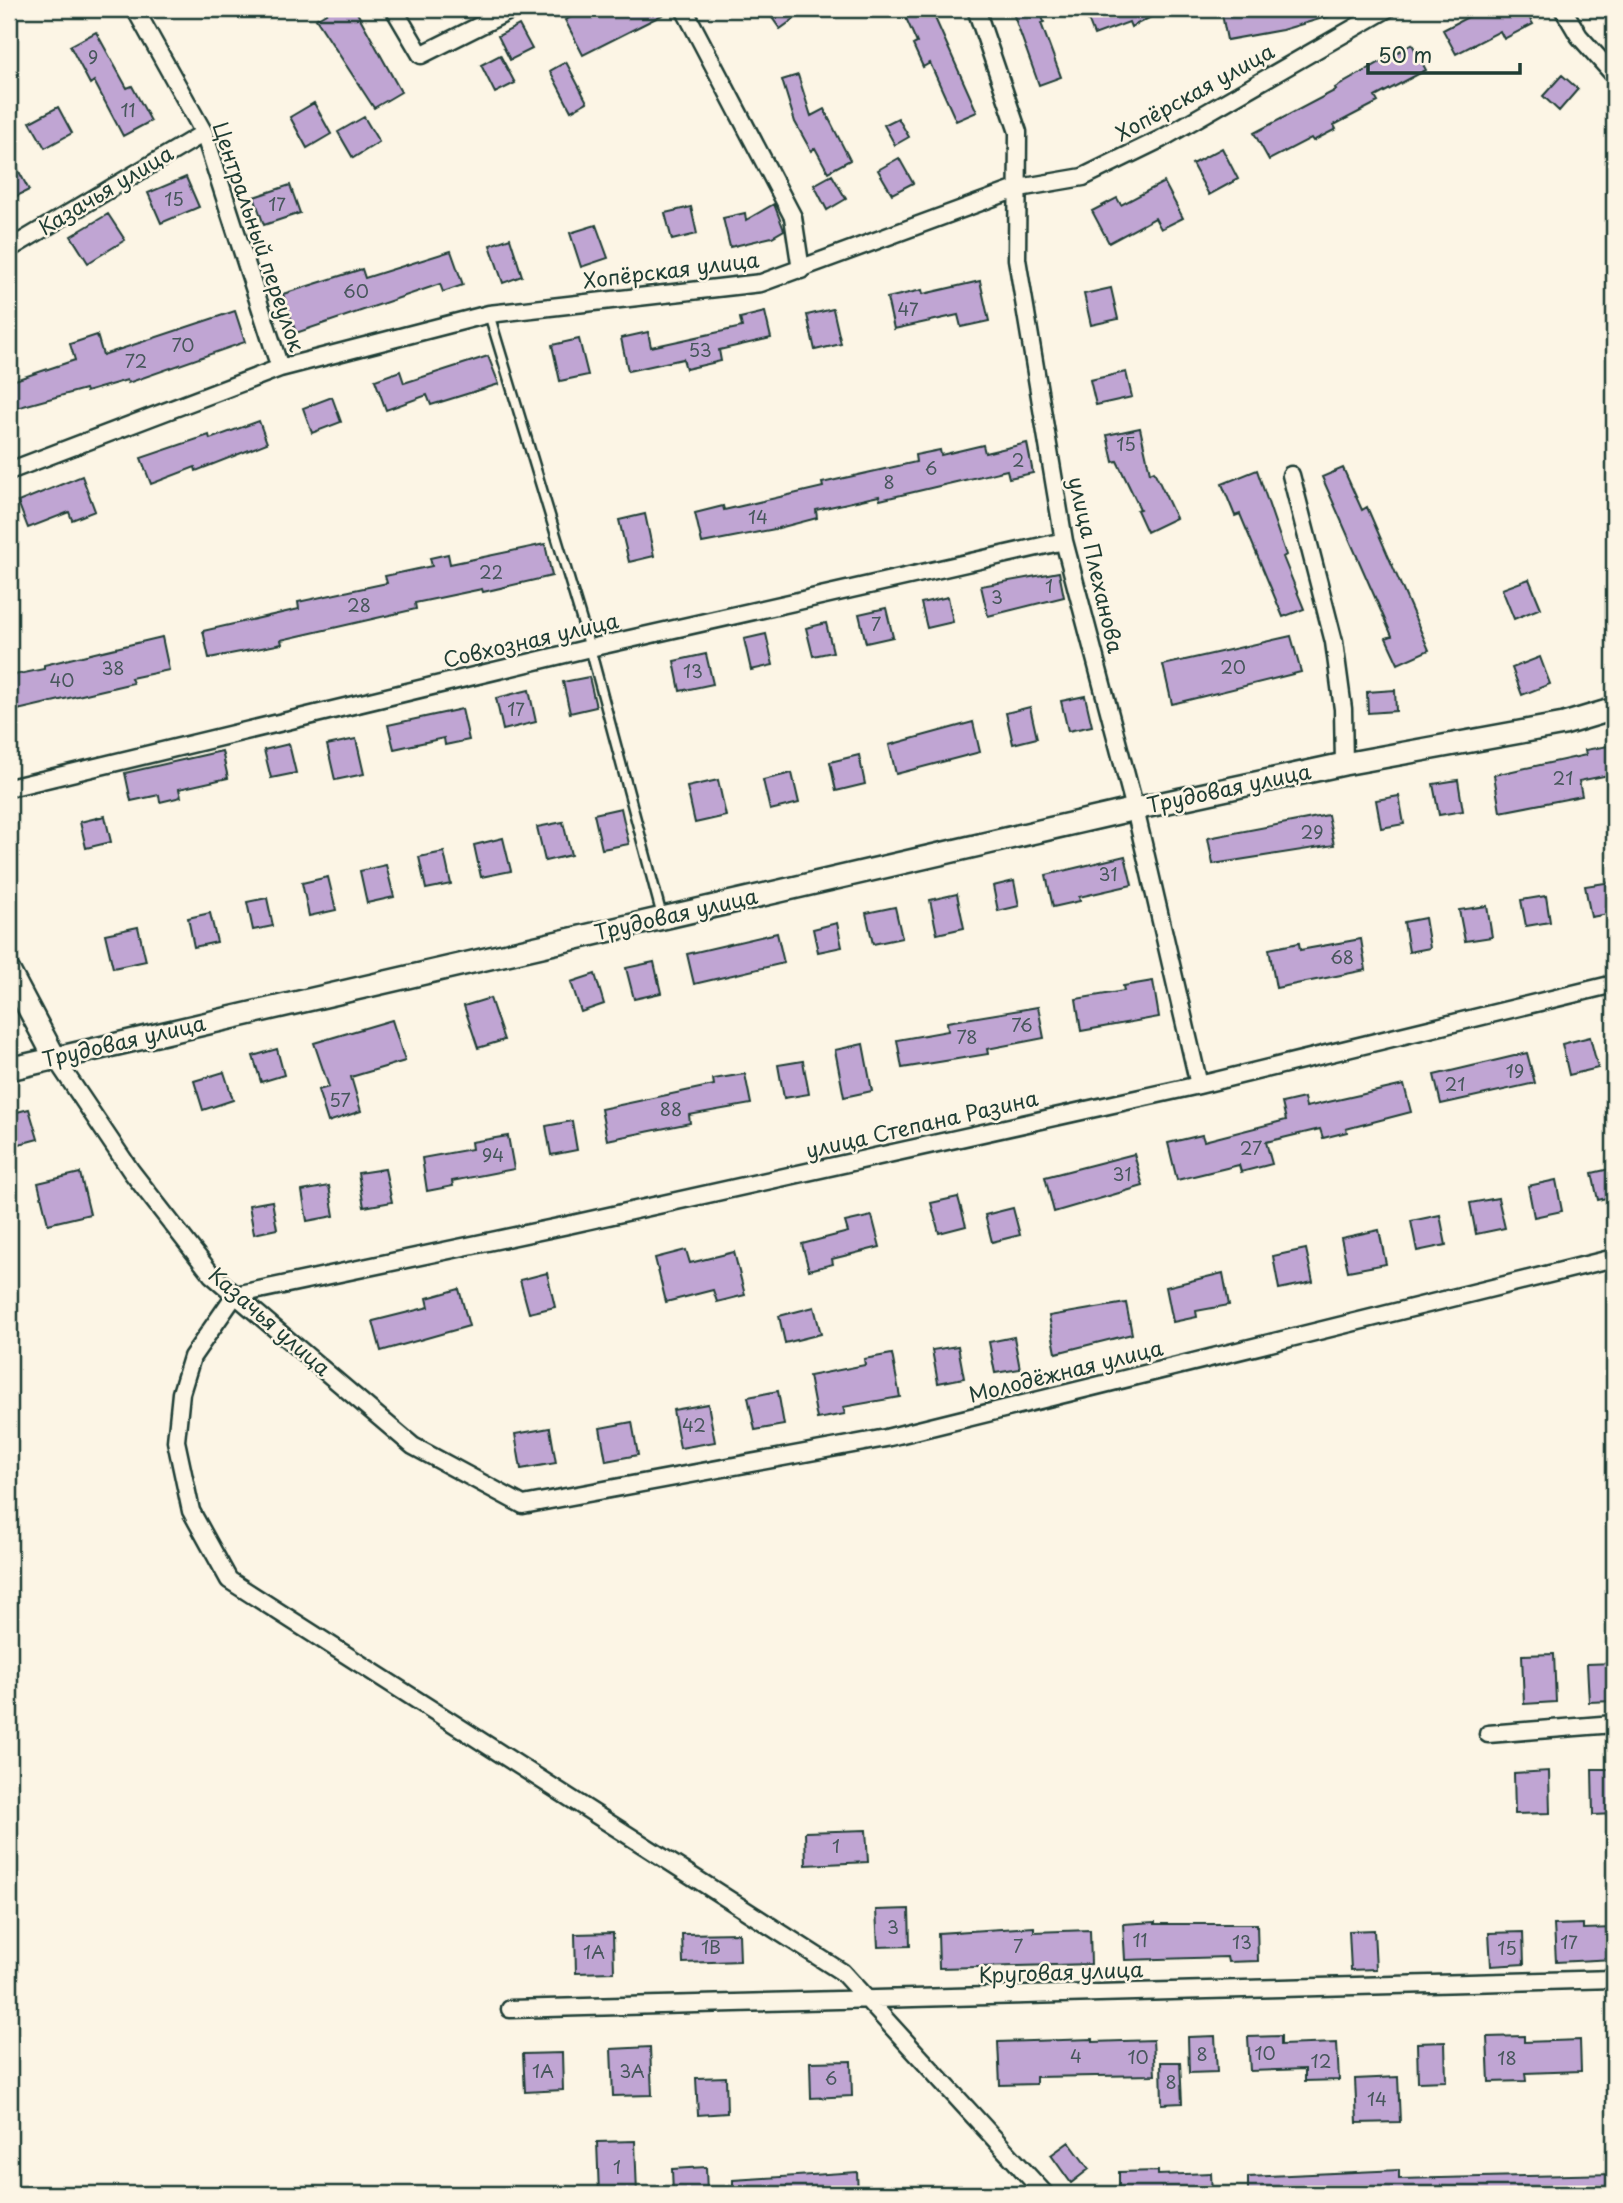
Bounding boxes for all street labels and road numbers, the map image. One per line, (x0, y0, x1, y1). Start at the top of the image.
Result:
street label: Хопёрская улица (1109, 34, 1280, 148)
street label: Центральный переулок (206, 117, 314, 356)
street label: Казачья улица (31, 136, 179, 242)
street label: Хопёрская улица (581, 242, 762, 296)
street label: улица Плеханова (1061, 473, 1133, 656)
street label: Совхозная улица (440, 603, 622, 675)
street label: Трудовая улица (1144, 754, 1314, 820)
street label: Трудовая улица (591, 878, 761, 947)
street label: Трудовая улица (39, 1005, 209, 1074)
street label: улица Степана Разина (802, 1081, 1042, 1165)
street label: Казачья улица (202, 1258, 339, 1383)
street label: Молодёжная улица (965, 1330, 1167, 1410)
street label: Круговая улица (978, 1952, 1144, 1990)

